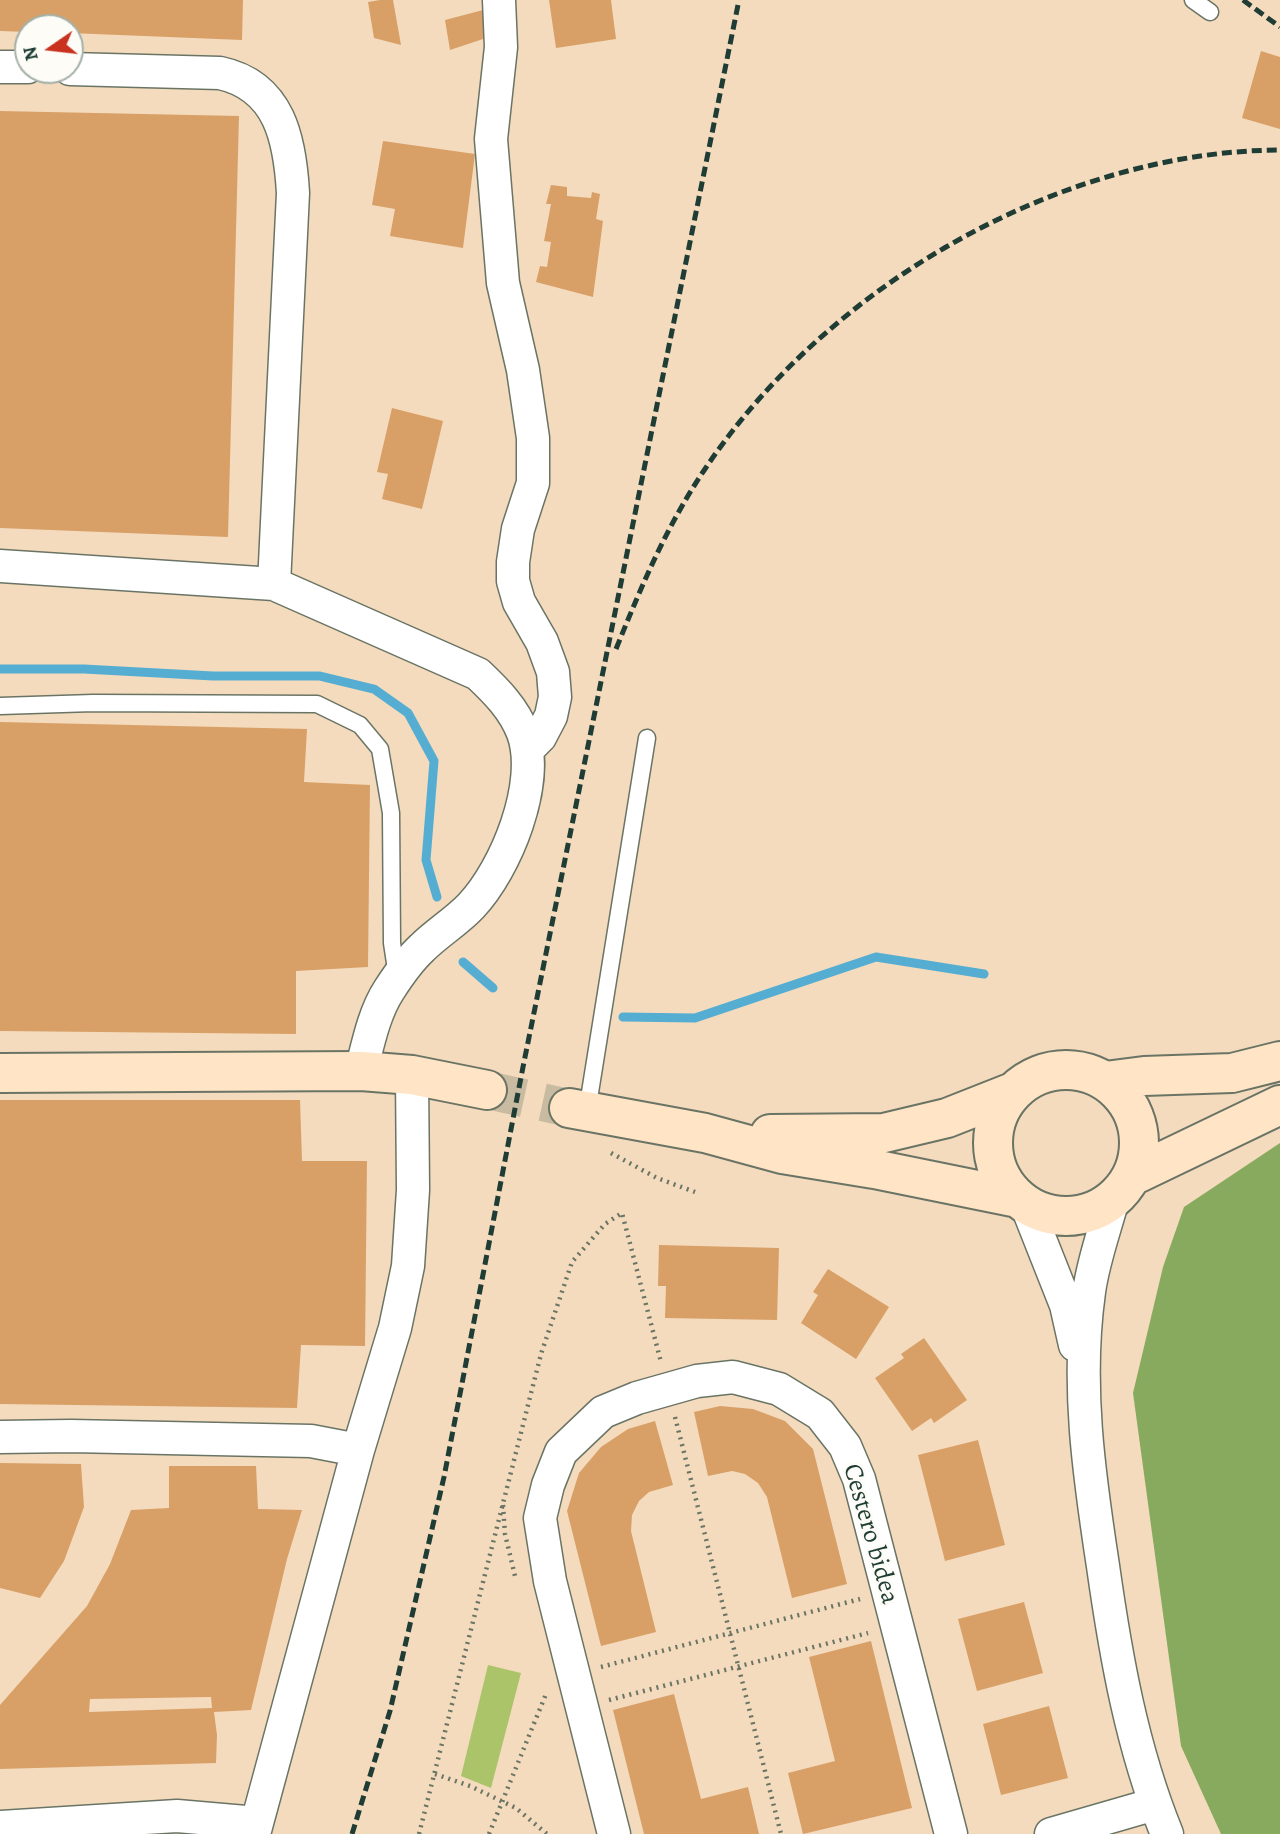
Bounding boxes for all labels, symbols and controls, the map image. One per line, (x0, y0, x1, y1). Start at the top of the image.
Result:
north arrow (14, 14, 84, 84)
text: N (16, 44, 45, 63)
street label: Cestero bidea (835, 1460, 905, 1608)

